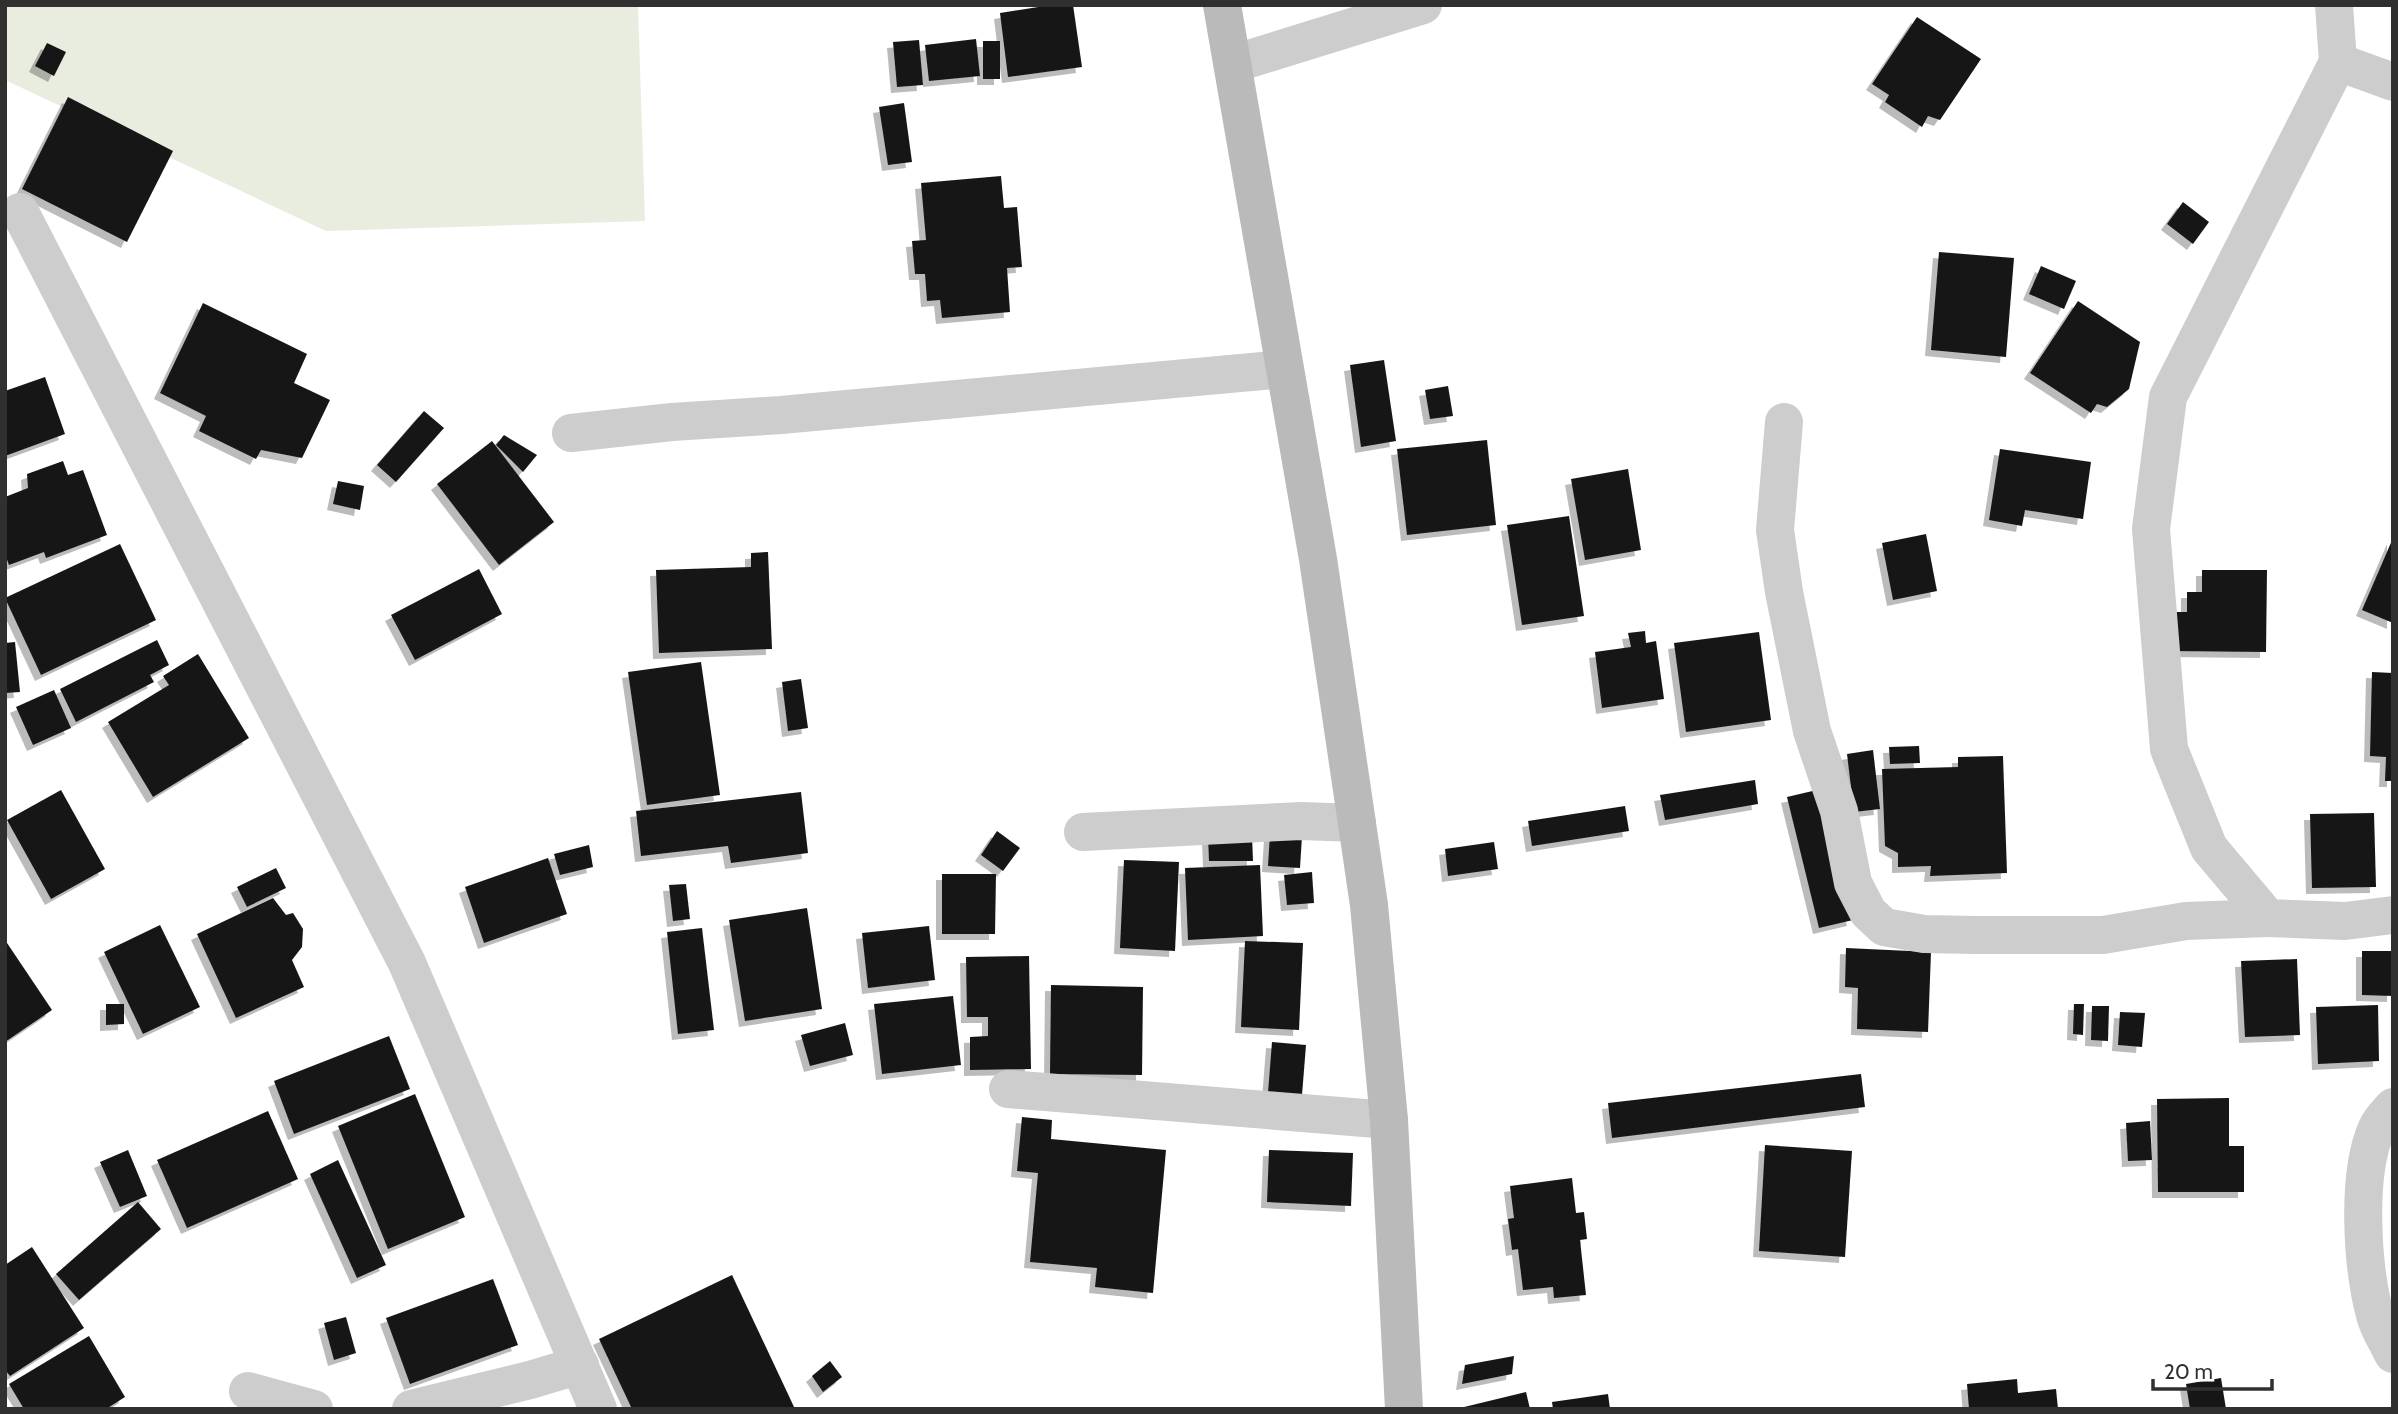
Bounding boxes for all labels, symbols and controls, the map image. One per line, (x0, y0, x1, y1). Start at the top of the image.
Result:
scale bar (2153, 1348, 2272, 1392)
text: 20 m (2164, 1359, 2213, 1384)

